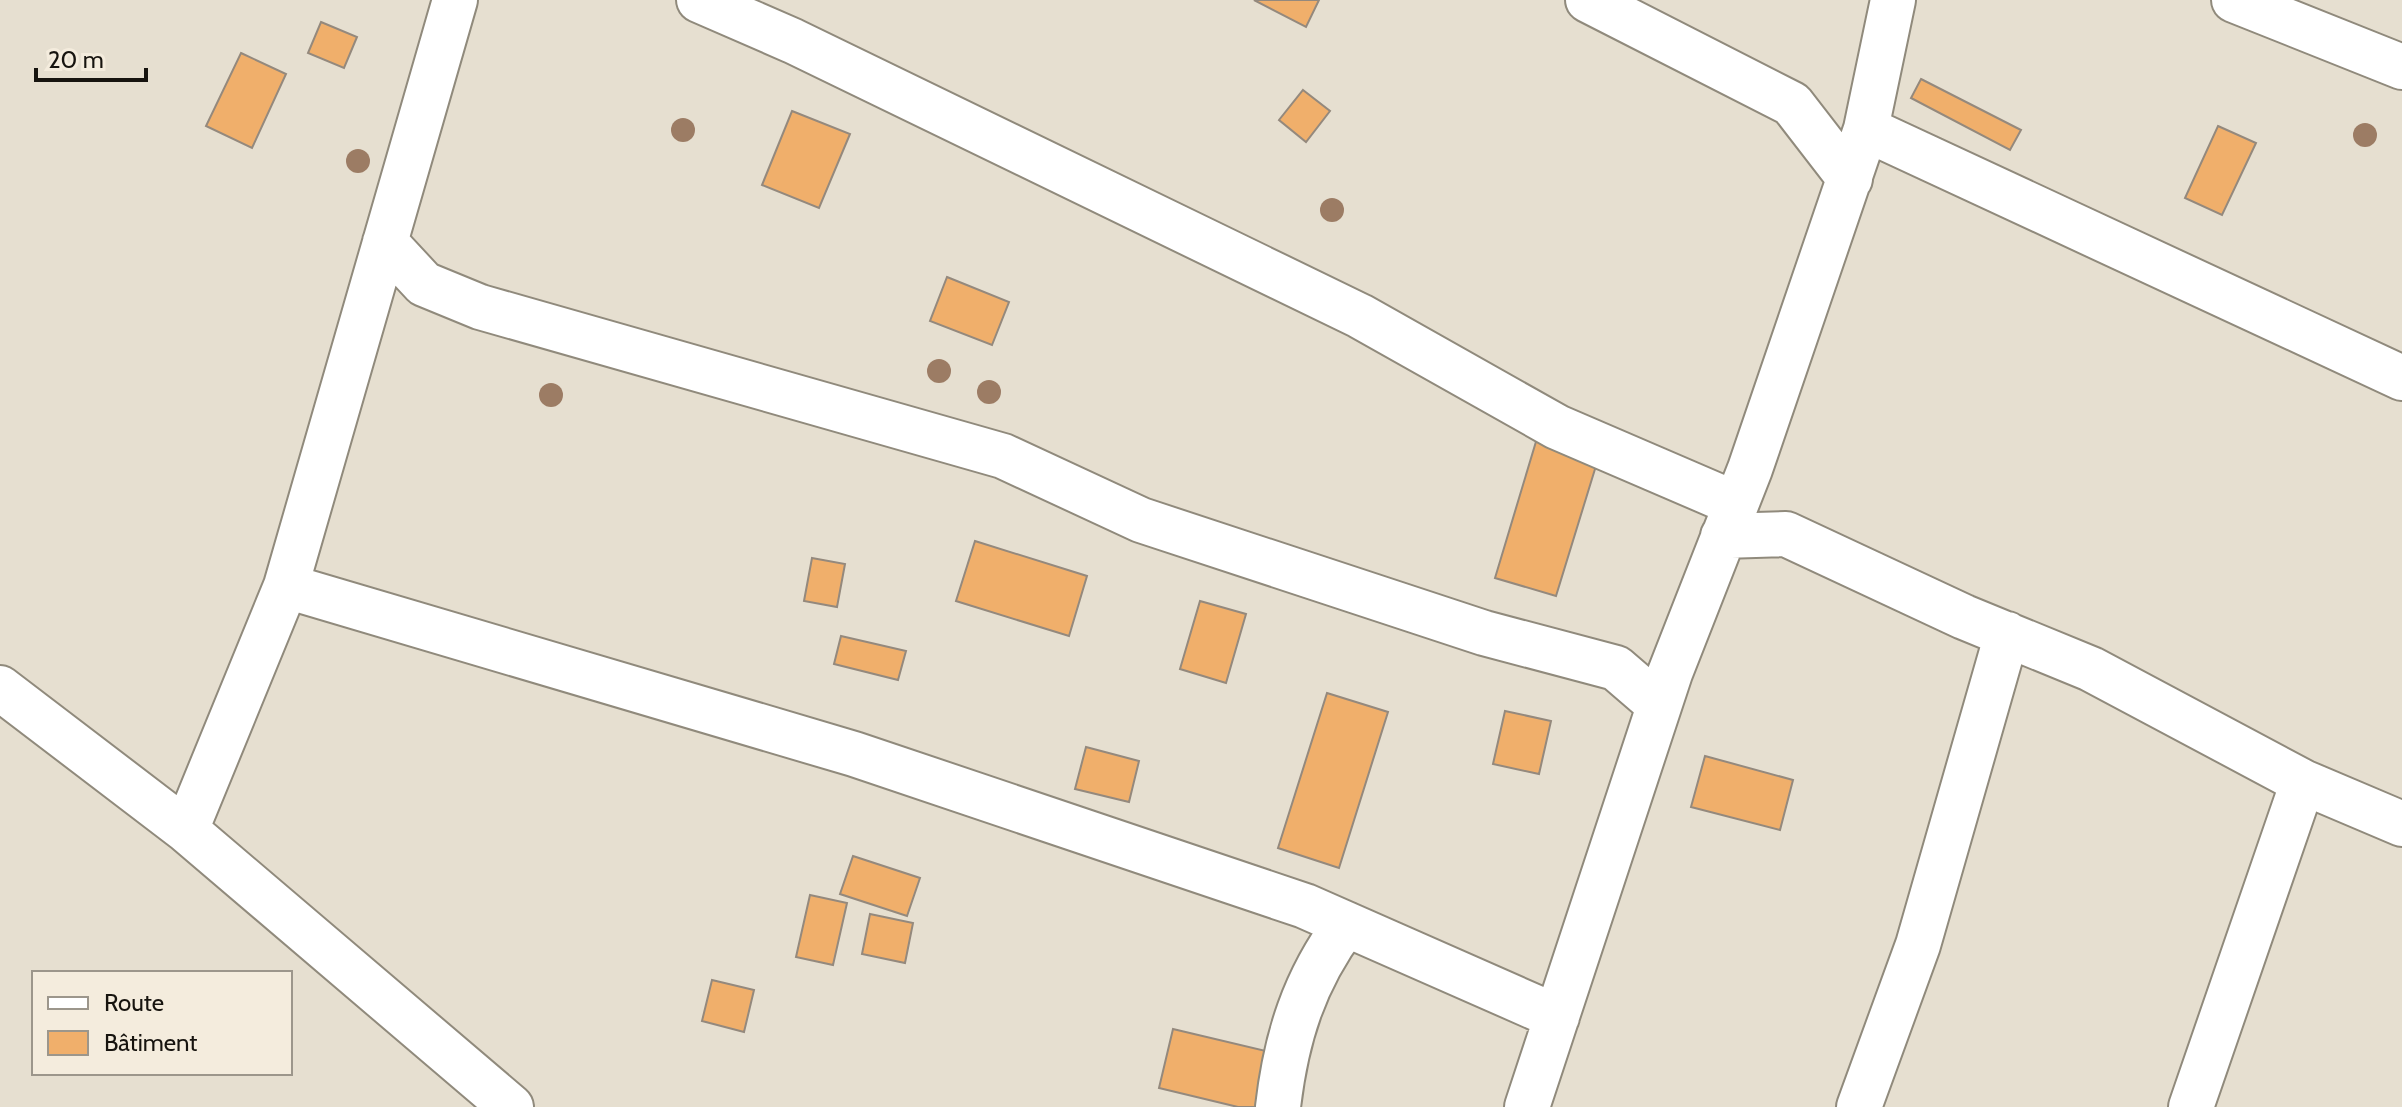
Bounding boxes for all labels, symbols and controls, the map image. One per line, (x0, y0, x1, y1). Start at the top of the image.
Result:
scale bar (36, 32, 146, 82)
text: 20 m (48, 45, 104, 74)
legend (32, 971, 292, 1075)
text: Route (104, 988, 164, 1017)
text: Bâtiment (104, 1028, 197, 1057)

